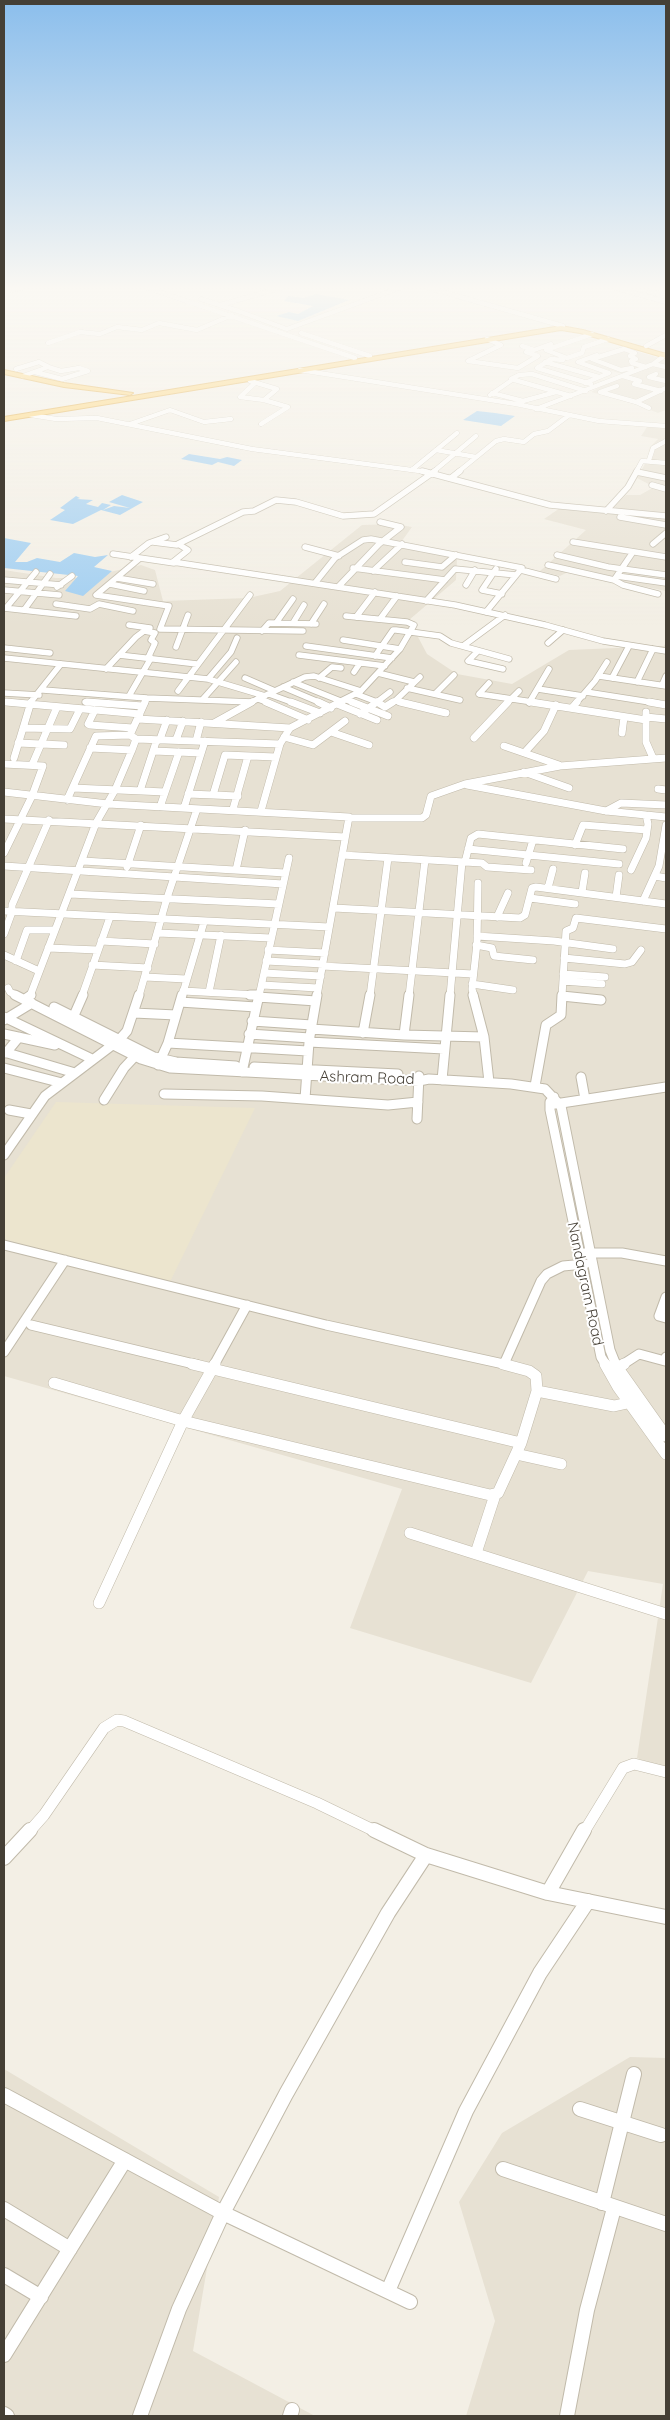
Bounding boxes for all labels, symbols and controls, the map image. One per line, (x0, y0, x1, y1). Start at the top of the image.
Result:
street label: Ashram Road (319, 1067, 415, 1089)
street label: Nandagram Road (563, 1221, 607, 1347)

